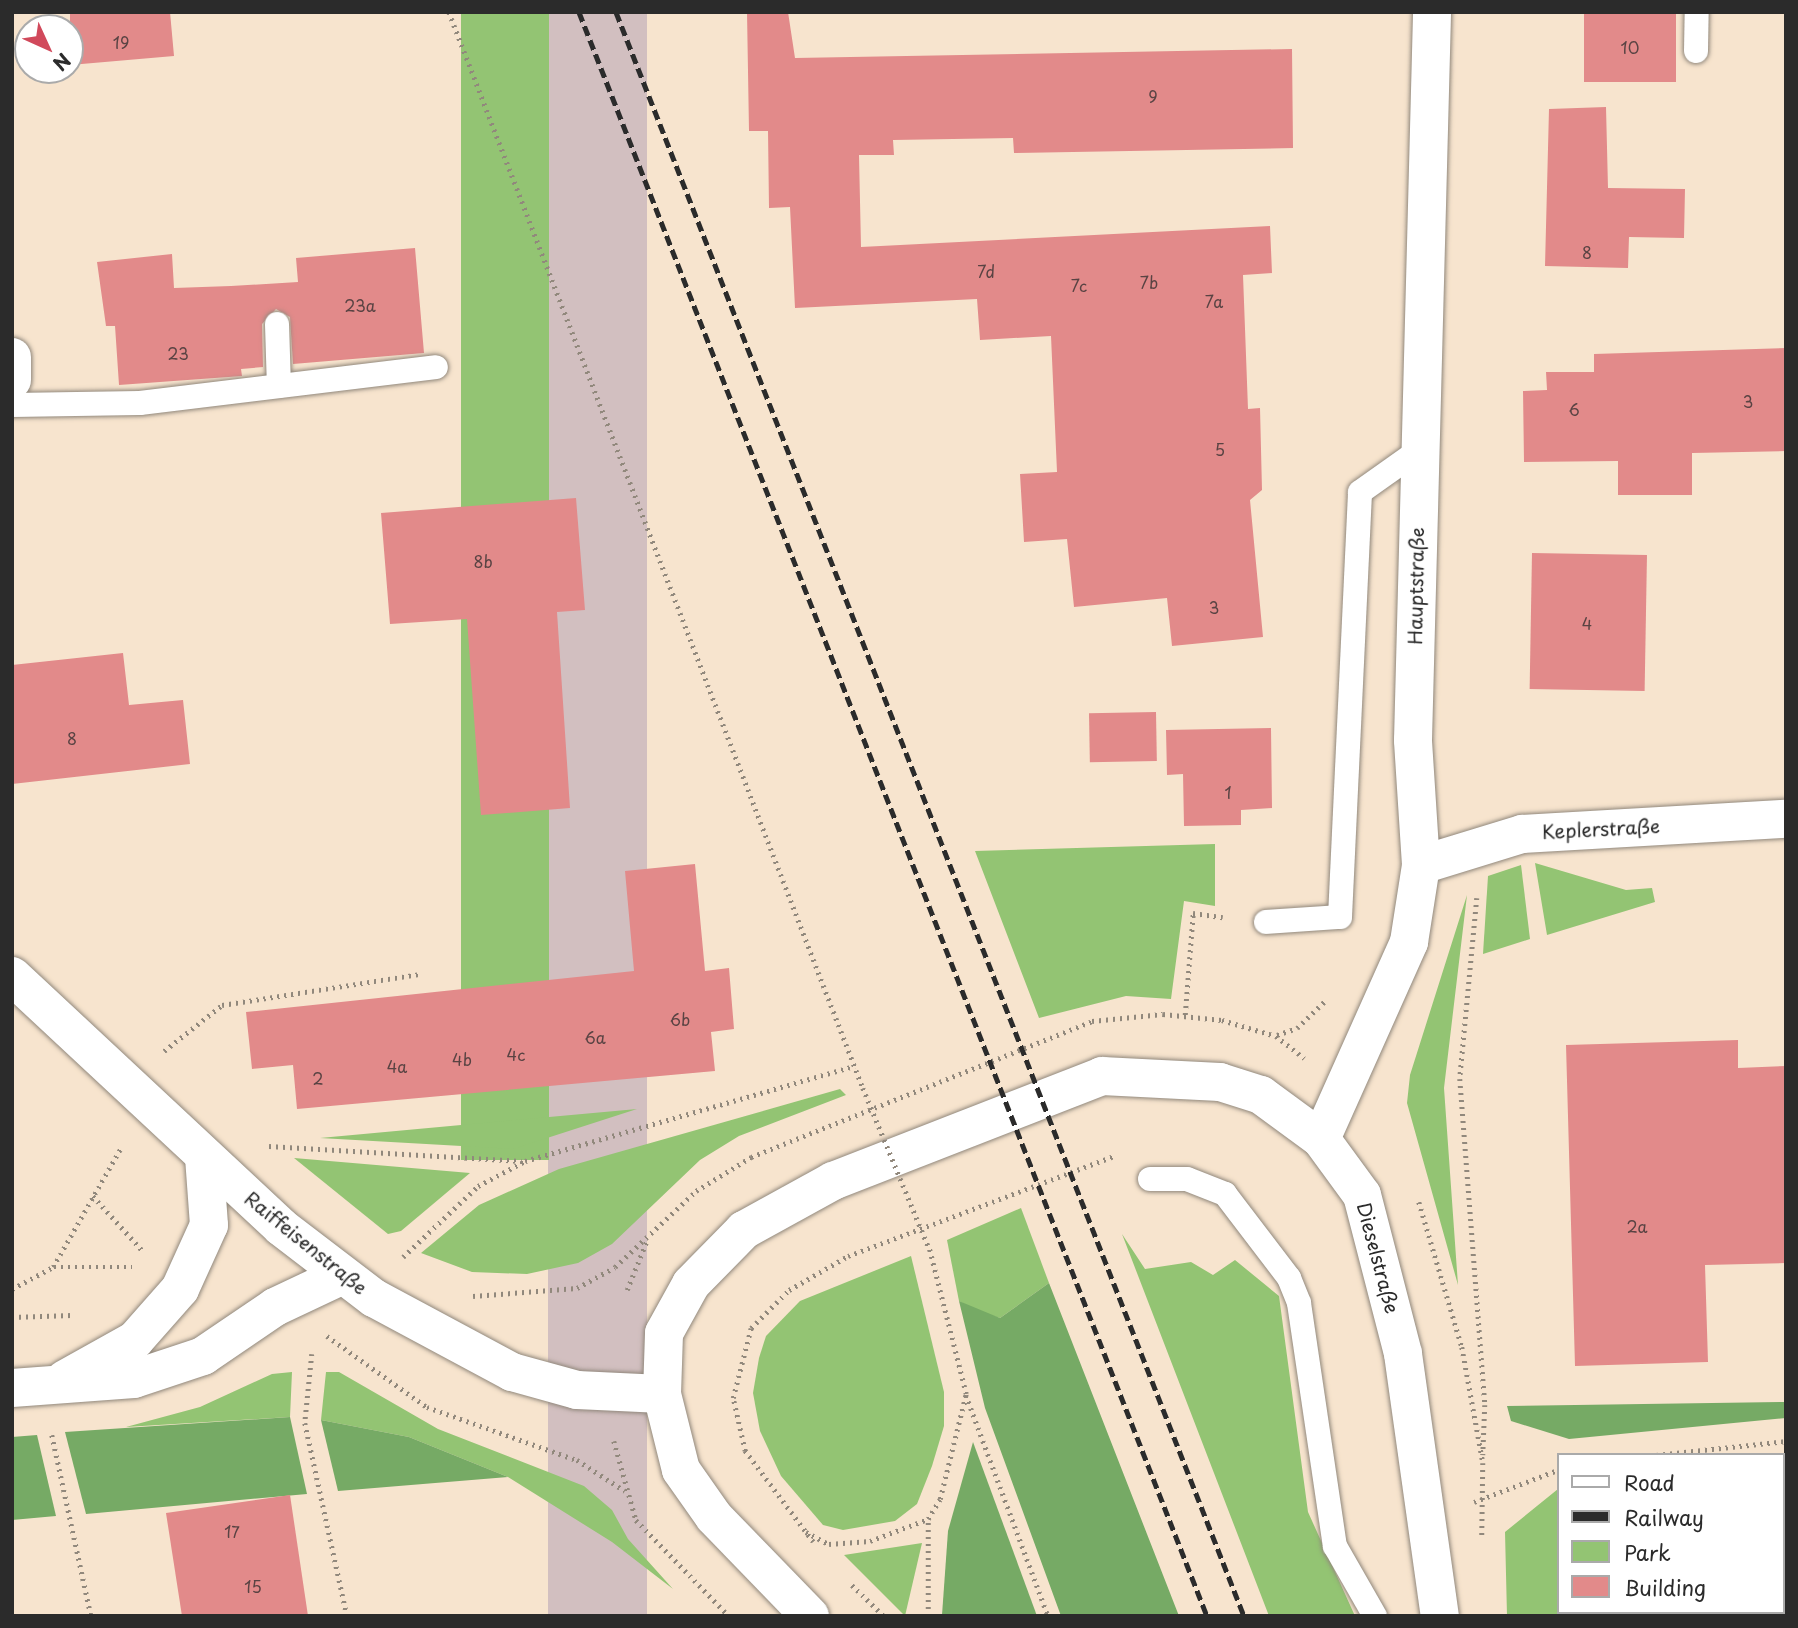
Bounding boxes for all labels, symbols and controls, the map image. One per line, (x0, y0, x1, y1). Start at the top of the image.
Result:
north arrow (14, 14, 84, 84)
house number: 19 (113, 32, 129, 52)
house number: 10 (1621, 37, 1639, 57)
text: N (47, 47, 78, 78)
house number: 9 (1148, 86, 1158, 106)
house number: 8 (1582, 242, 1592, 262)
house number: 7d (977, 261, 995, 281)
house number: 7b (1140, 272, 1158, 292)
house number: 7c (1071, 275, 1087, 295)
house number: 7a (1205, 291, 1223, 311)
house number: 23a (344, 295, 376, 315)
house number: 23 (167, 343, 189, 363)
house number: 3 (1743, 391, 1753, 411)
house number: 6 (1568, 399, 1580, 419)
house number: 5 (1215, 439, 1225, 459)
street label: Hauptstraße (1404, 527, 1428, 645)
house number: 8b (473, 551, 493, 571)
house number: 3 (1209, 597, 1219, 617)
house number: 4 (1582, 613, 1592, 633)
house number: 8 (67, 728, 77, 748)
house number: 1 (1224, 782, 1232, 802)
street label: Keplerstraße (1541, 815, 1661, 843)
house number: 6b (670, 1009, 690, 1029)
house number: 6a (584, 1027, 606, 1047)
house number: 4c (507, 1044, 525, 1064)
house number: 4b (452, 1049, 472, 1069)
house number: 4a (387, 1056, 407, 1076)
house number: 2 (312, 1068, 324, 1088)
street label: Raiffeisenstraße (240, 1187, 372, 1299)
street label: Dieselstraße (1352, 1200, 1404, 1316)
house number: 2a (1627, 1216, 1647, 1236)
legend (1556, 1453, 1784, 1614)
text: Road (1624, 1466, 1675, 1498)
text: Railway (1624, 1501, 1704, 1533)
house number: 17 (224, 1521, 240, 1541)
text: Park (1624, 1536, 1671, 1568)
text: Building (1624, 1571, 1706, 1603)
house number: 15 (244, 1576, 262, 1596)

